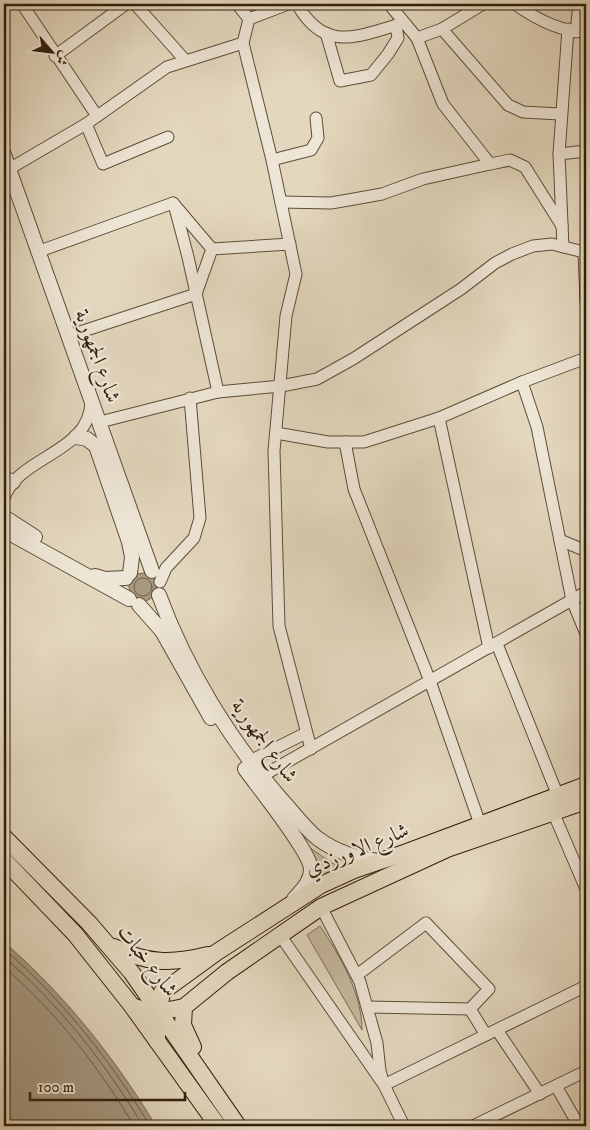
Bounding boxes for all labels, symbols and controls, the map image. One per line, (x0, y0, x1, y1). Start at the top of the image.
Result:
north arrow (28, 28, 78, 78)
text: ش (51, 47, 74, 68)
street label: شارع الجمهورية (64, 306, 126, 408)
street label: شارع الجمهورية (222, 694, 303, 790)
street label: شارع الاورزدي (301, 817, 414, 886)
street label: شارع خبات (108, 920, 183, 1005)
scale bar (30, 1070, 185, 1102)
text: 100 m (38, 1078, 74, 1097)

